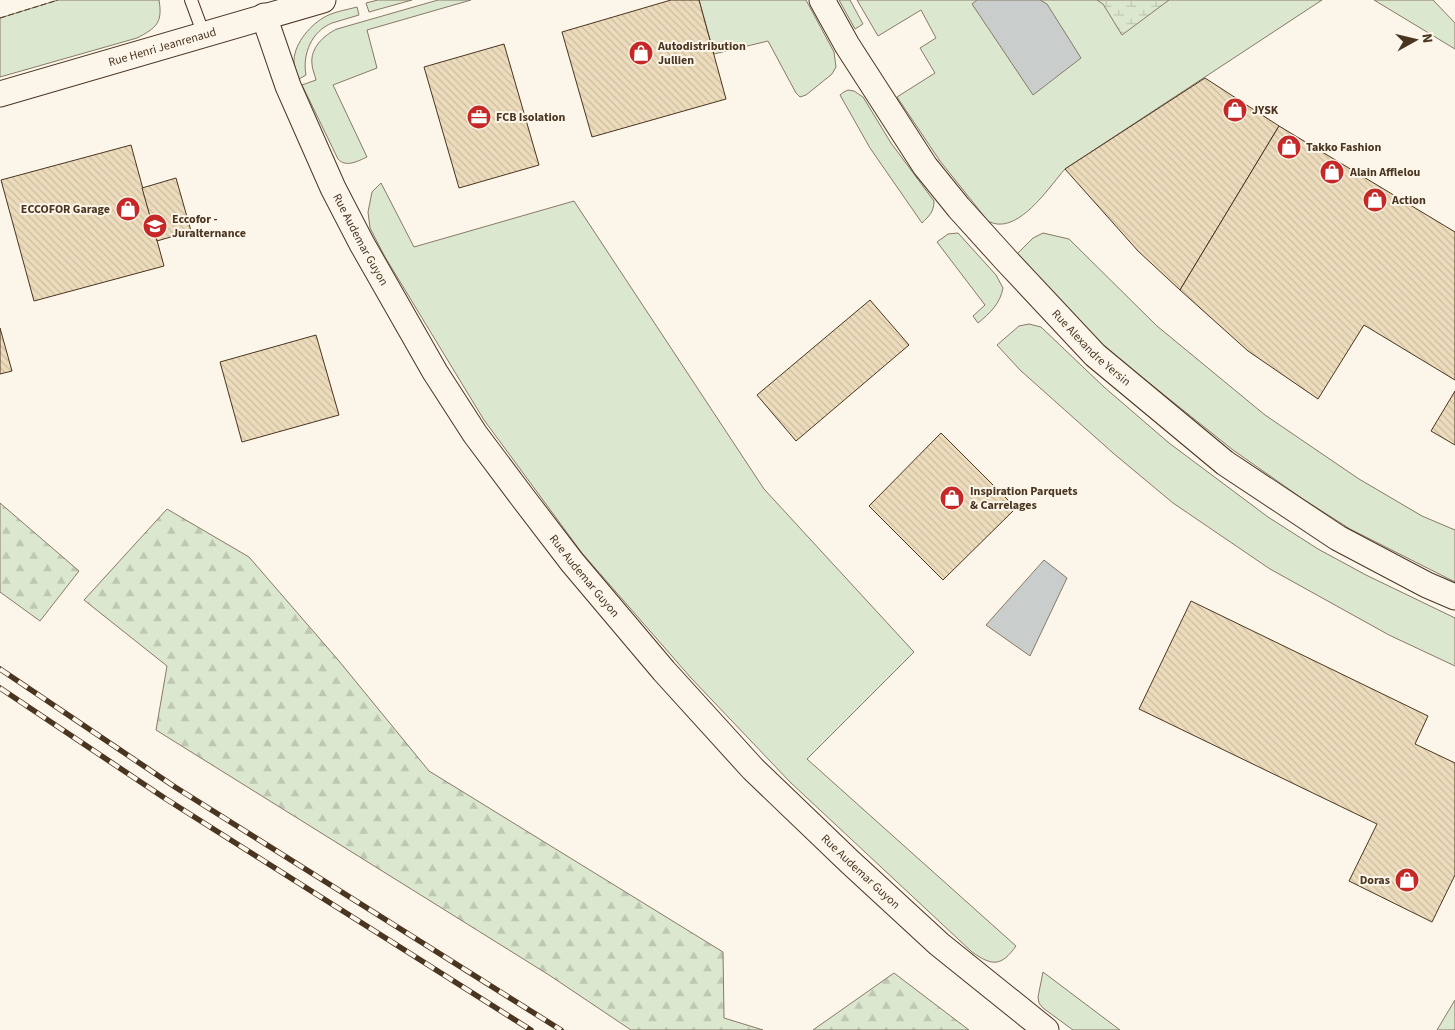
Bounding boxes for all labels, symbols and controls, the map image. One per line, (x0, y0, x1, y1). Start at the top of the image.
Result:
north arrow (1390, 15, 1440, 65)
street label: Rue Henri Jeanrenaud (106, 23, 218, 71)
text: N (1416, 32, 1437, 44)
place label: Autodistribution Jullien (657, 38, 746, 69)
shop icon: Autodistribution Jullien (628, 40, 654, 66)
shop icon: JYSK (1222, 97, 1248, 123)
place label: JYSK (1252, 102, 1279, 119)
office icon: FCB Isolation (466, 104, 492, 130)
place label: FCB Isolation (496, 109, 566, 126)
shop icon: Takko Fashion (1276, 134, 1302, 160)
place label: Takko Fashion (1306, 139, 1381, 156)
shop icon: Alain Afflelou (1319, 159, 1345, 185)
place label: Alain Afflelou (1349, 164, 1421, 181)
shop icon: Action (1362, 187, 1388, 213)
street label: Rue Audemar Guyon (328, 191, 392, 289)
place label: Action (1391, 192, 1426, 209)
shop icon: ECCOFOR Garage (115, 196, 141, 222)
place label: ECCOFOR Garage (21, 201, 110, 218)
place label: Eccofor - Juralternance (172, 211, 246, 242)
school or university icon: Eccofor - Juralternance (142, 213, 168, 239)
street label: Rue Alexandre Yersin (1048, 306, 1134, 390)
place label: Inspiration Parquets & Carrelages (970, 483, 1078, 514)
shop icon: Inspiration Parquets & Carrelages (939, 485, 965, 511)
street label: Rue Audemar Guyon (545, 531, 623, 621)
street label: Rue Audemar Guyon (817, 831, 904, 913)
shop icon: Doras (1394, 867, 1420, 893)
place label: Doras (1360, 872, 1390, 889)

